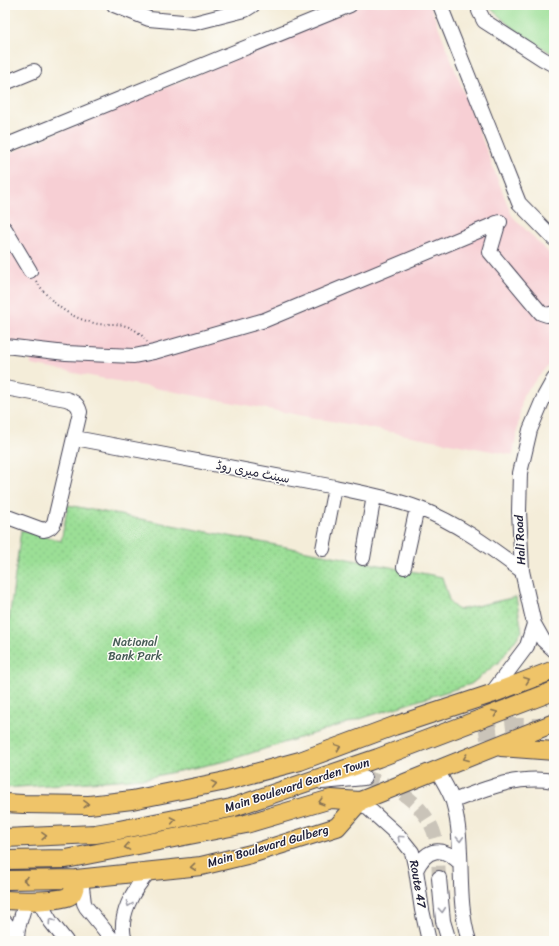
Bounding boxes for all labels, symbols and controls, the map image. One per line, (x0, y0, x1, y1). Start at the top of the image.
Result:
street label: سینٹ میری روڈ (214, 454, 292, 490)
street label: Hali Road (508, 514, 532, 566)
park label: National Bank Park (108, 631, 163, 667)
one-way arrow (524, 677, 531, 685)
one-way arrow (491, 710, 498, 718)
one-way arrow (335, 743, 342, 751)
street label: Main Boulevard Garden Town (222, 751, 373, 819)
one-way arrow (462, 754, 469, 762)
one-way arrow (211, 780, 217, 788)
one-way arrow (318, 797, 325, 805)
one-way arrow (83, 800, 89, 809)
one-way arrow (170, 816, 176, 824)
street label: Main Boulevard Gulberg (205, 818, 331, 874)
one-way arrow (41, 832, 47, 841)
one-way arrow (397, 836, 405, 843)
one-way arrow (455, 836, 464, 842)
one-way arrow (124, 843, 130, 851)
street label: Route 47 (403, 858, 433, 911)
one-way arrow (190, 862, 196, 871)
one-way arrow (23, 876, 29, 884)
one-way arrow (125, 900, 134, 907)
one-way arrow (438, 907, 447, 913)
one-way arrow (49, 919, 56, 926)

